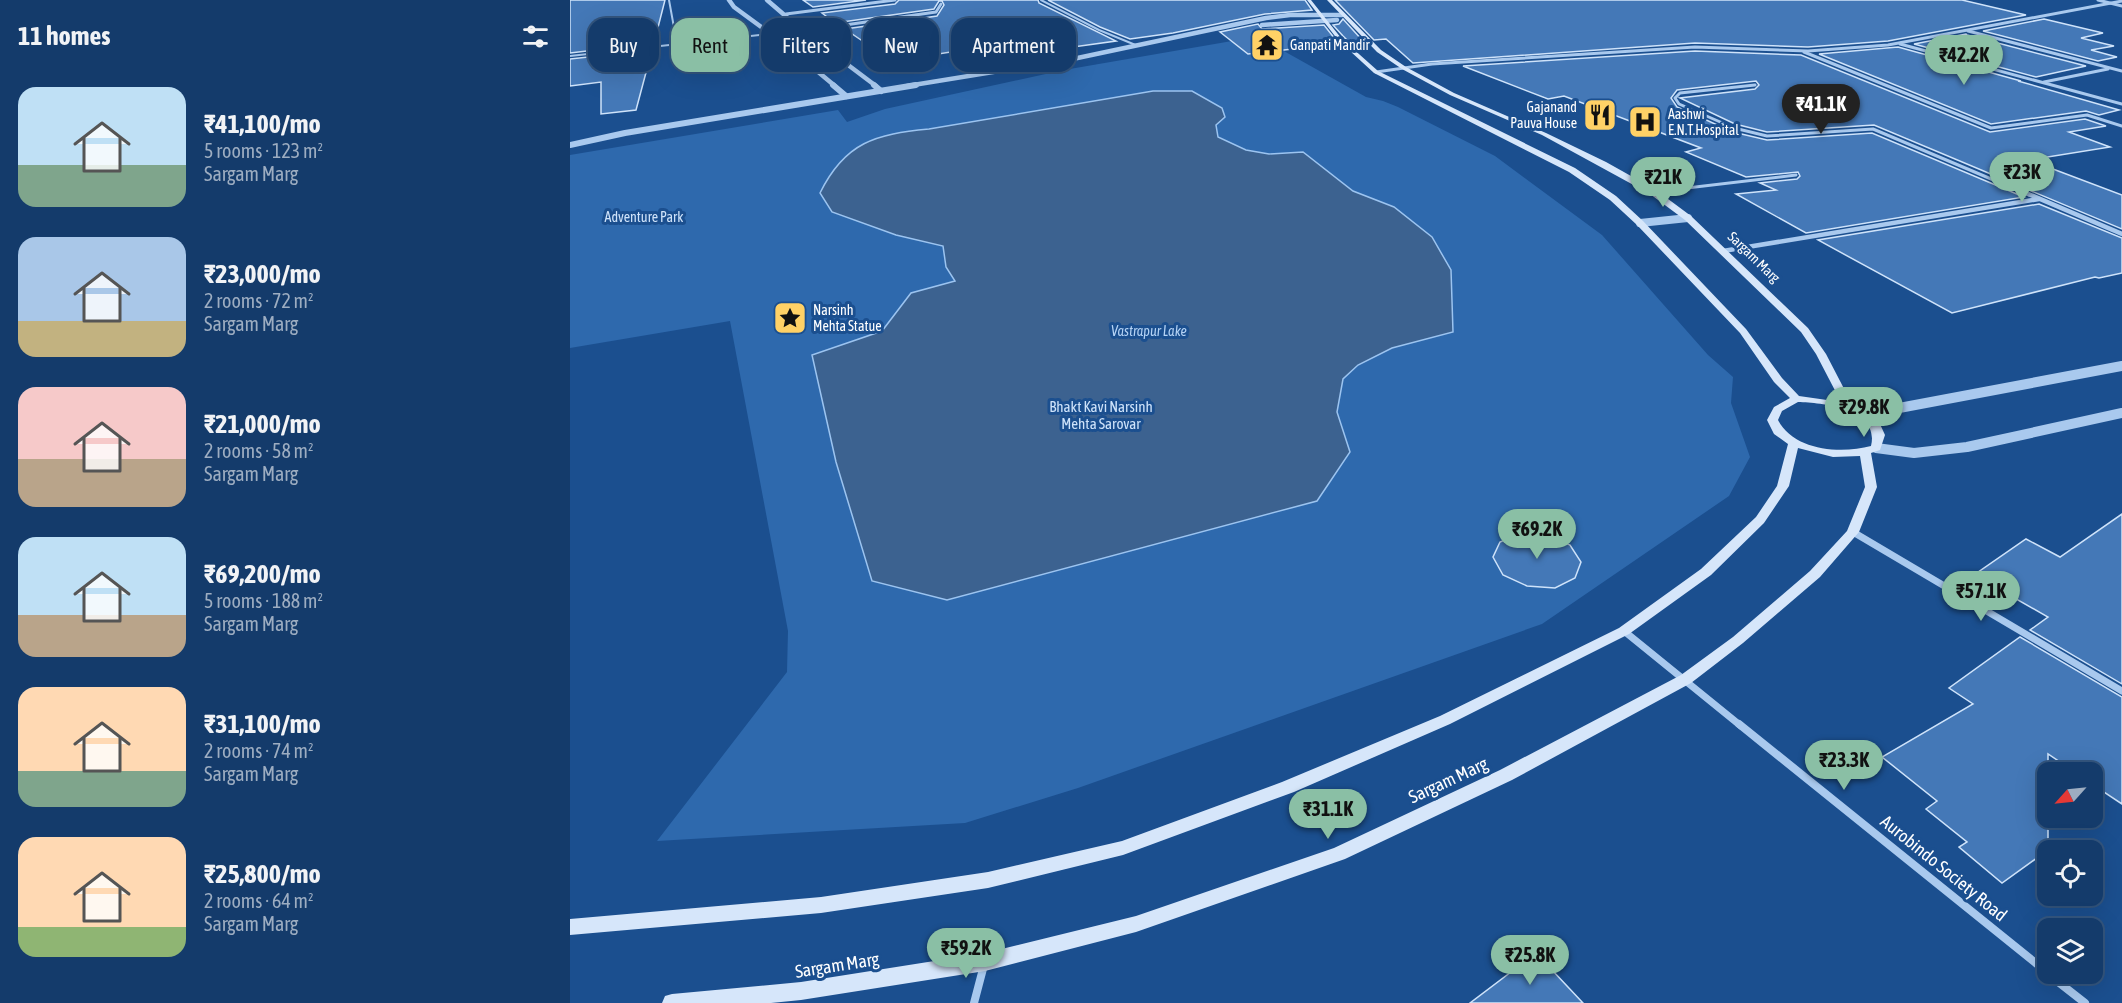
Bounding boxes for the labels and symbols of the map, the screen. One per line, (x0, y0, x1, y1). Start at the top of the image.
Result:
temple icon: Ganpati Mandir (1249, 27, 1285, 63)
pin: ₹42.2K (1915, 35, 2013, 86)
place label: Ganpati Mandir (1290, 37, 1371, 53)
pin: ₹41.1K (1772, 84, 1870, 135)
restaurant icon: Gajanand Pauva House (1582, 97, 1618, 133)
place label: Gajanand Pauva House (1510, 99, 1577, 131)
hospital icon: Aashwi E.N.T.Hospital (1627, 104, 1663, 140)
place label: Aashwi E.N.T.Hospital (1668, 106, 1739, 138)
pin: ₹23K (1986, 152, 2058, 203)
pin: ₹21K (1627, 157, 1699, 208)
park label: Adventure Park (605, 209, 683, 225)
street label: Sargam Marg (1725, 228, 1783, 286)
place icon: Narsinh Mehta Statue (772, 300, 808, 336)
place label: Narsinh Mehta Statue (813, 302, 882, 334)
water label: Vastrapur Lake (1111, 323, 1187, 339)
pin: ₹29.8K (1815, 387, 1913, 438)
park label: Bhakt Kavi Narsinh Mehta Sarovar (1049, 398, 1153, 432)
pin: ₹69.2K (1488, 509, 1586, 560)
pin: ₹57.1K (1932, 571, 2030, 622)
pin: ₹23.3K (1795, 740, 1893, 791)
street label: Sargam Marg (1405, 752, 1491, 807)
north arrow (2037, 762, 2103, 828)
pin: ₹31.1K (1279, 789, 1377, 840)
street label: Aurobindo Society Road (1877, 811, 2011, 925)
pin: ₹59.2K (917, 928, 1015, 979)
pin: ₹25.8K (1481, 935, 1579, 986)
street label: Sargam Marg (793, 948, 881, 982)

